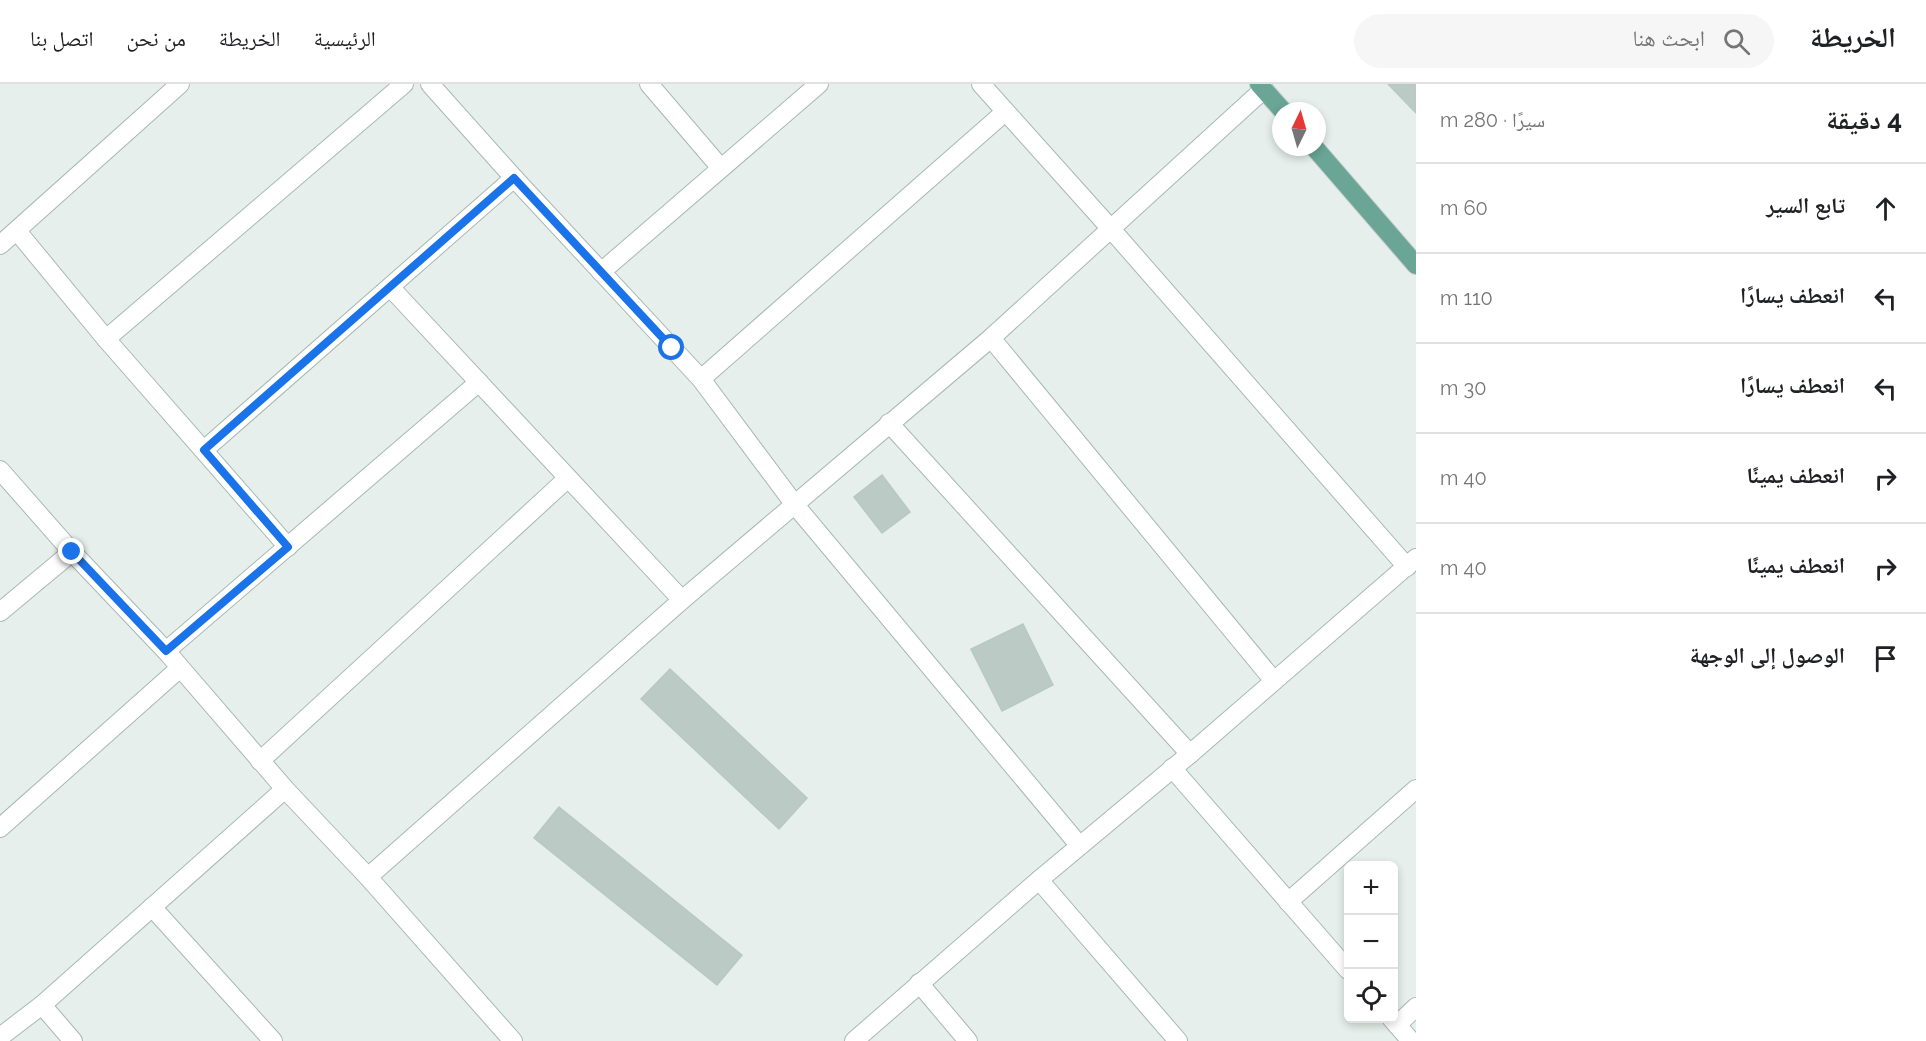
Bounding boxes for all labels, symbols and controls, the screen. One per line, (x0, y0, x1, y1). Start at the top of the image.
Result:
search box (1354, 14, 1774, 68)
text: الخريطة (1810, 21, 1896, 54)
text: ابحث هنا (1632, 25, 1705, 51)
icon: search (1720, 25, 1753, 58)
text: اتصل بنا (30, 26, 94, 51)
text: من نحن (127, 26, 186, 51)
text: الخريطة (219, 26, 281, 51)
text: الرئيسية (314, 26, 376, 51)
north arrow (1272, 102, 1326, 156)
text: 4 دقيقة (1826, 105, 1902, 135)
text: سيرًا · 280 m (1440, 108, 1545, 132)
text: تابع السير (1766, 192, 1845, 218)
icon: ahead (1869, 192, 1902, 225)
text: 60 m (1440, 196, 1488, 220)
text: انعطف يسارًا (1740, 282, 1845, 308)
icon: left (1869, 282, 1902, 315)
text: 110 m (1440, 286, 1493, 310)
route start (658, 334, 684, 360)
text: انعطف يسارًا (1740, 372, 1845, 398)
icon: left (1869, 372, 1902, 405)
text: 30 m (1440, 376, 1486, 400)
text: انعطف يمينًا (1746, 462, 1845, 488)
icon: right (1869, 462, 1902, 495)
text: 40 m (1440, 466, 1487, 490)
route end (58, 538, 84, 564)
text: انعطف يمينًا (1746, 552, 1845, 578)
icon: right (1869, 552, 1902, 585)
text: 40 m (1440, 556, 1487, 580)
text: الوصول إلى الوجهة (1690, 642, 1845, 668)
icon: arrive (1869, 642, 1902, 675)
map controls (1344, 861, 1398, 1023)
button: + (1344, 861, 1398, 915)
button: − (1344, 915, 1398, 969)
button: locate (1344, 969, 1398, 1023)

